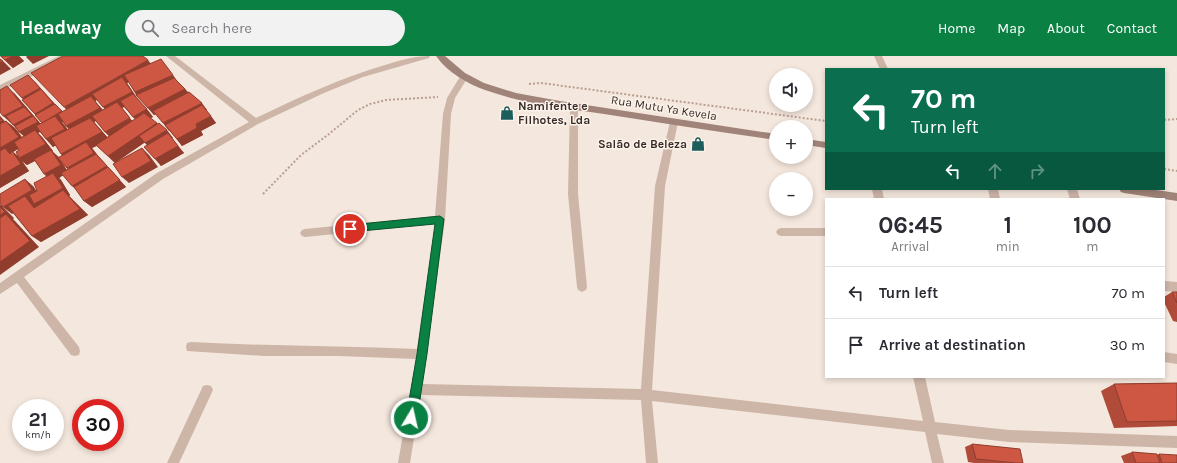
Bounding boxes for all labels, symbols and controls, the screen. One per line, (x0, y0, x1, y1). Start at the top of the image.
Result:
search box (125, 10, 405, 46)
text: Headway (20, 17, 101, 39)
icon: search (139, 17, 161, 39)
text: Search here (171, 19, 252, 37)
text: Home (938, 20, 975, 37)
text: Map (997, 20, 1025, 37)
text: About (1047, 20, 1085, 37)
text: Contact (1107, 20, 1157, 37)
map controls (769, 68, 813, 216)
button: sound (769, 68, 813, 112)
text: 70 m (911, 82, 976, 115)
icon: left (845, 84, 897, 136)
street label: Rua Mutu Ya Kevela (610, 93, 718, 123)
place label: Namifente e Filhotes, Lda (518, 99, 590, 127)
shop icon: Namifente e Filhotes, Lda (499, 105, 515, 121)
text: Turn left (911, 116, 979, 138)
button: + (769, 120, 813, 164)
shop icon: Salão de Beleza (690, 136, 706, 152)
place label: Salão de Beleza (598, 137, 687, 151)
icon: left (942, 160, 964, 182)
icon: ahead (984, 160, 1006, 182)
icon: right (1026, 160, 1048, 182)
button: − (769, 172, 813, 216)
text: 06:45 (878, 211, 943, 239)
text: 1 (1003, 211, 1012, 239)
text: 100 (1073, 211, 1112, 239)
pin (333, 212, 367, 246)
icon: arrive (339, 218, 361, 240)
text: Arrival (891, 239, 929, 254)
text: min (996, 239, 1020, 254)
text: m (1086, 239, 1098, 254)
icon: left (845, 282, 867, 304)
text: Turn left (879, 284, 938, 302)
text: 70 m (1111, 284, 1145, 302)
icon: arrive (845, 334, 867, 356)
text: Arrive at destination (879, 336, 1026, 354)
text: 30 m (1110, 336, 1145, 354)
position arrow (390, 397, 432, 439)
speed limit sign: 30 (72, 399, 124, 451)
text: 21 (28, 408, 48, 431)
text: km/h (25, 429, 51, 441)

